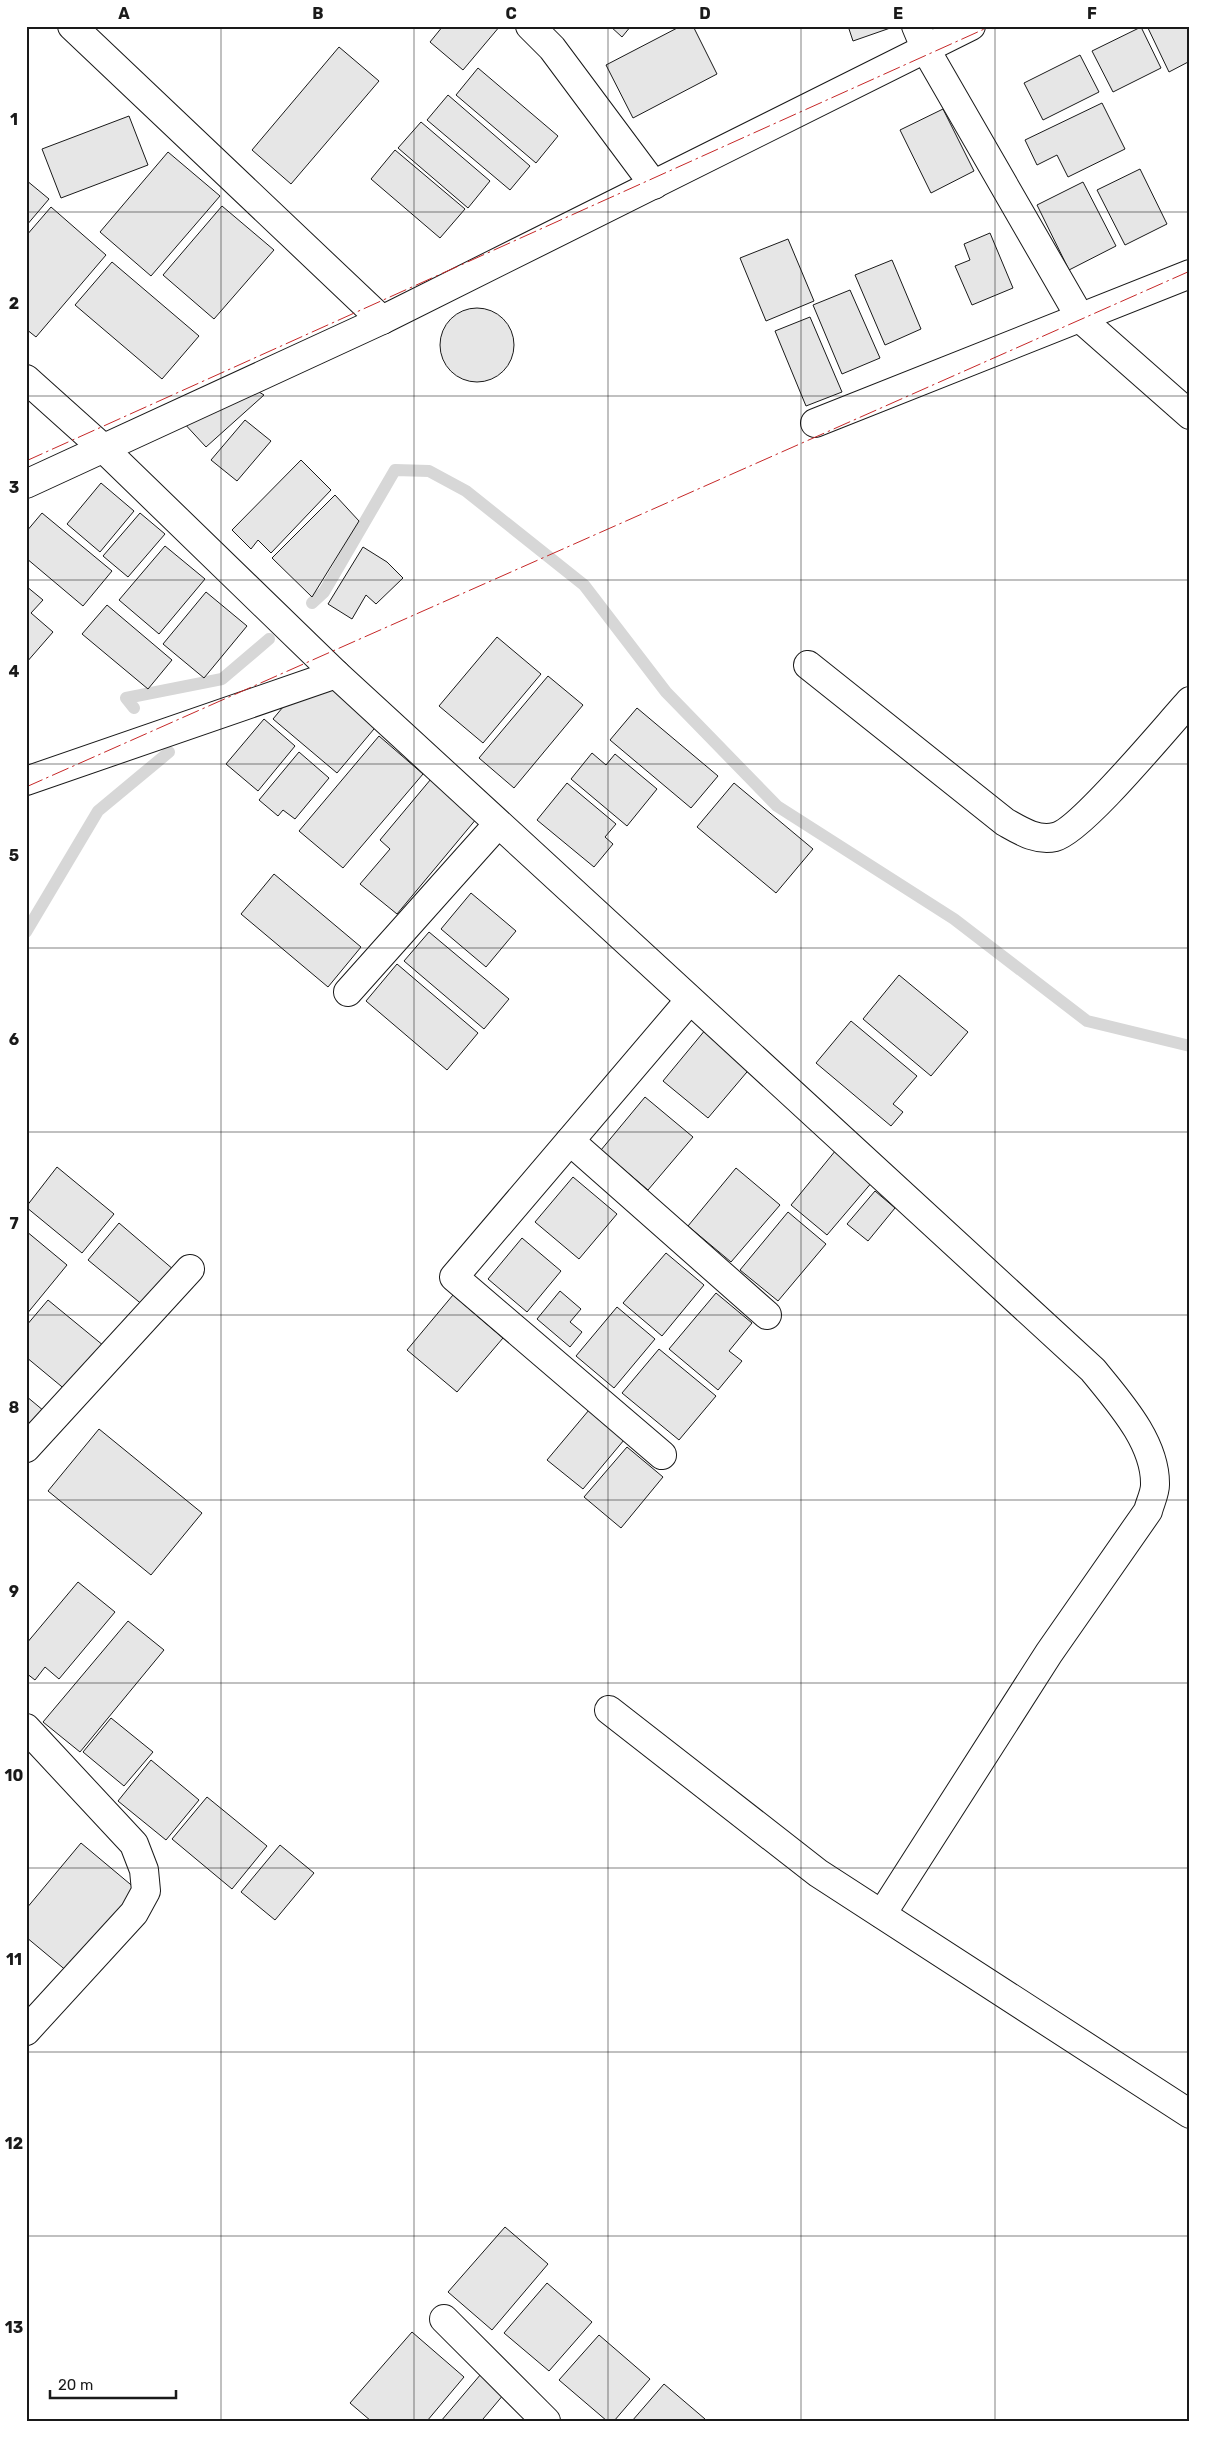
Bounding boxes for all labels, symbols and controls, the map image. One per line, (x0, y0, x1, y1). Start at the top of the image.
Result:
text: A (118, 4, 130, 23)
text: B (312, 4, 324, 23)
text: C (505, 4, 517, 23)
text: D (699, 4, 711, 23)
text: E (893, 4, 903, 23)
text: F (1087, 4, 1097, 23)
text: 1 (10, 110, 18, 129)
text: 2 (9, 294, 19, 313)
text: 3 (9, 478, 19, 497)
text: 4 (9, 662, 20, 681)
text: 5 (9, 846, 19, 865)
text: 6 (9, 1030, 19, 1049)
text: 7 (9, 1214, 19, 1233)
text: 8 (9, 1398, 20, 1417)
text: 9 (9, 1582, 19, 1601)
text: 10 (5, 1766, 24, 1785)
text: 11 (6, 1950, 22, 1969)
text: 12 (5, 2134, 23, 2153)
text: 13 (5, 2318, 23, 2337)
scale bar (50, 2367, 176, 2399)
text: 20 m (58, 2376, 93, 2394)

